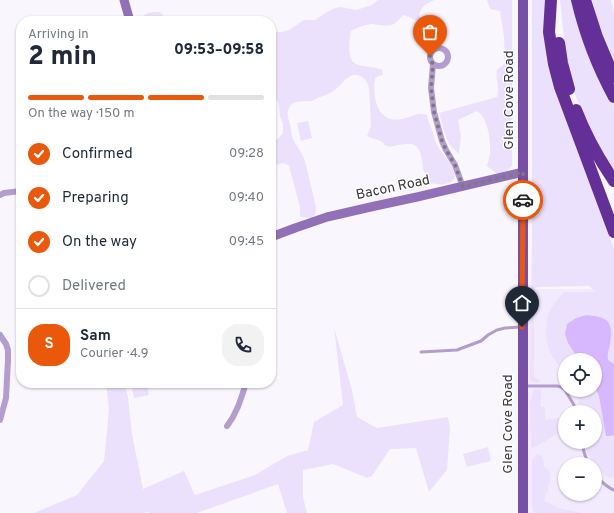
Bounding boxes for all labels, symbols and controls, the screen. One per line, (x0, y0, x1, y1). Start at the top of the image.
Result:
pin (413, 15, 447, 56)
icon: bag (419, 21, 441, 43)
text: Arriving in (28, 27, 89, 43)
text: 2 min (28, 41, 97, 74)
text: 09:53–09:58 (174, 41, 264, 60)
street label: Glen Cove Road (501, 50, 518, 150)
text: On the way · 150 m (28, 106, 134, 122)
icon: check (28, 143, 50, 165)
text: Confirmed (62, 145, 133, 164)
text: 09:28 (229, 146, 264, 162)
street label: Bacon Road (354, 172, 432, 204)
courier (503, 180, 543, 220)
icon: check (28, 187, 50, 209)
text: Preparing (62, 189, 129, 208)
icon: car (512, 189, 534, 211)
text: 09:40 (229, 190, 264, 206)
icon: check (28, 231, 50, 253)
text: On the way (62, 233, 137, 252)
text: 09:45 (229, 234, 264, 250)
text: Delivered (62, 277, 126, 296)
pin (505, 286, 539, 327)
icon: home (511, 292, 533, 314)
button: phone (222, 324, 264, 366)
text: Sam (80, 327, 111, 346)
text: S (44, 335, 54, 354)
text: Courier · 4.9 (80, 346, 148, 362)
map controls (558, 353, 602, 501)
button: locate (558, 353, 602, 397)
street label: Glen Cove Road (500, 374, 517, 474)
button: + (558, 405, 602, 449)
button: − (558, 457, 602, 501)

